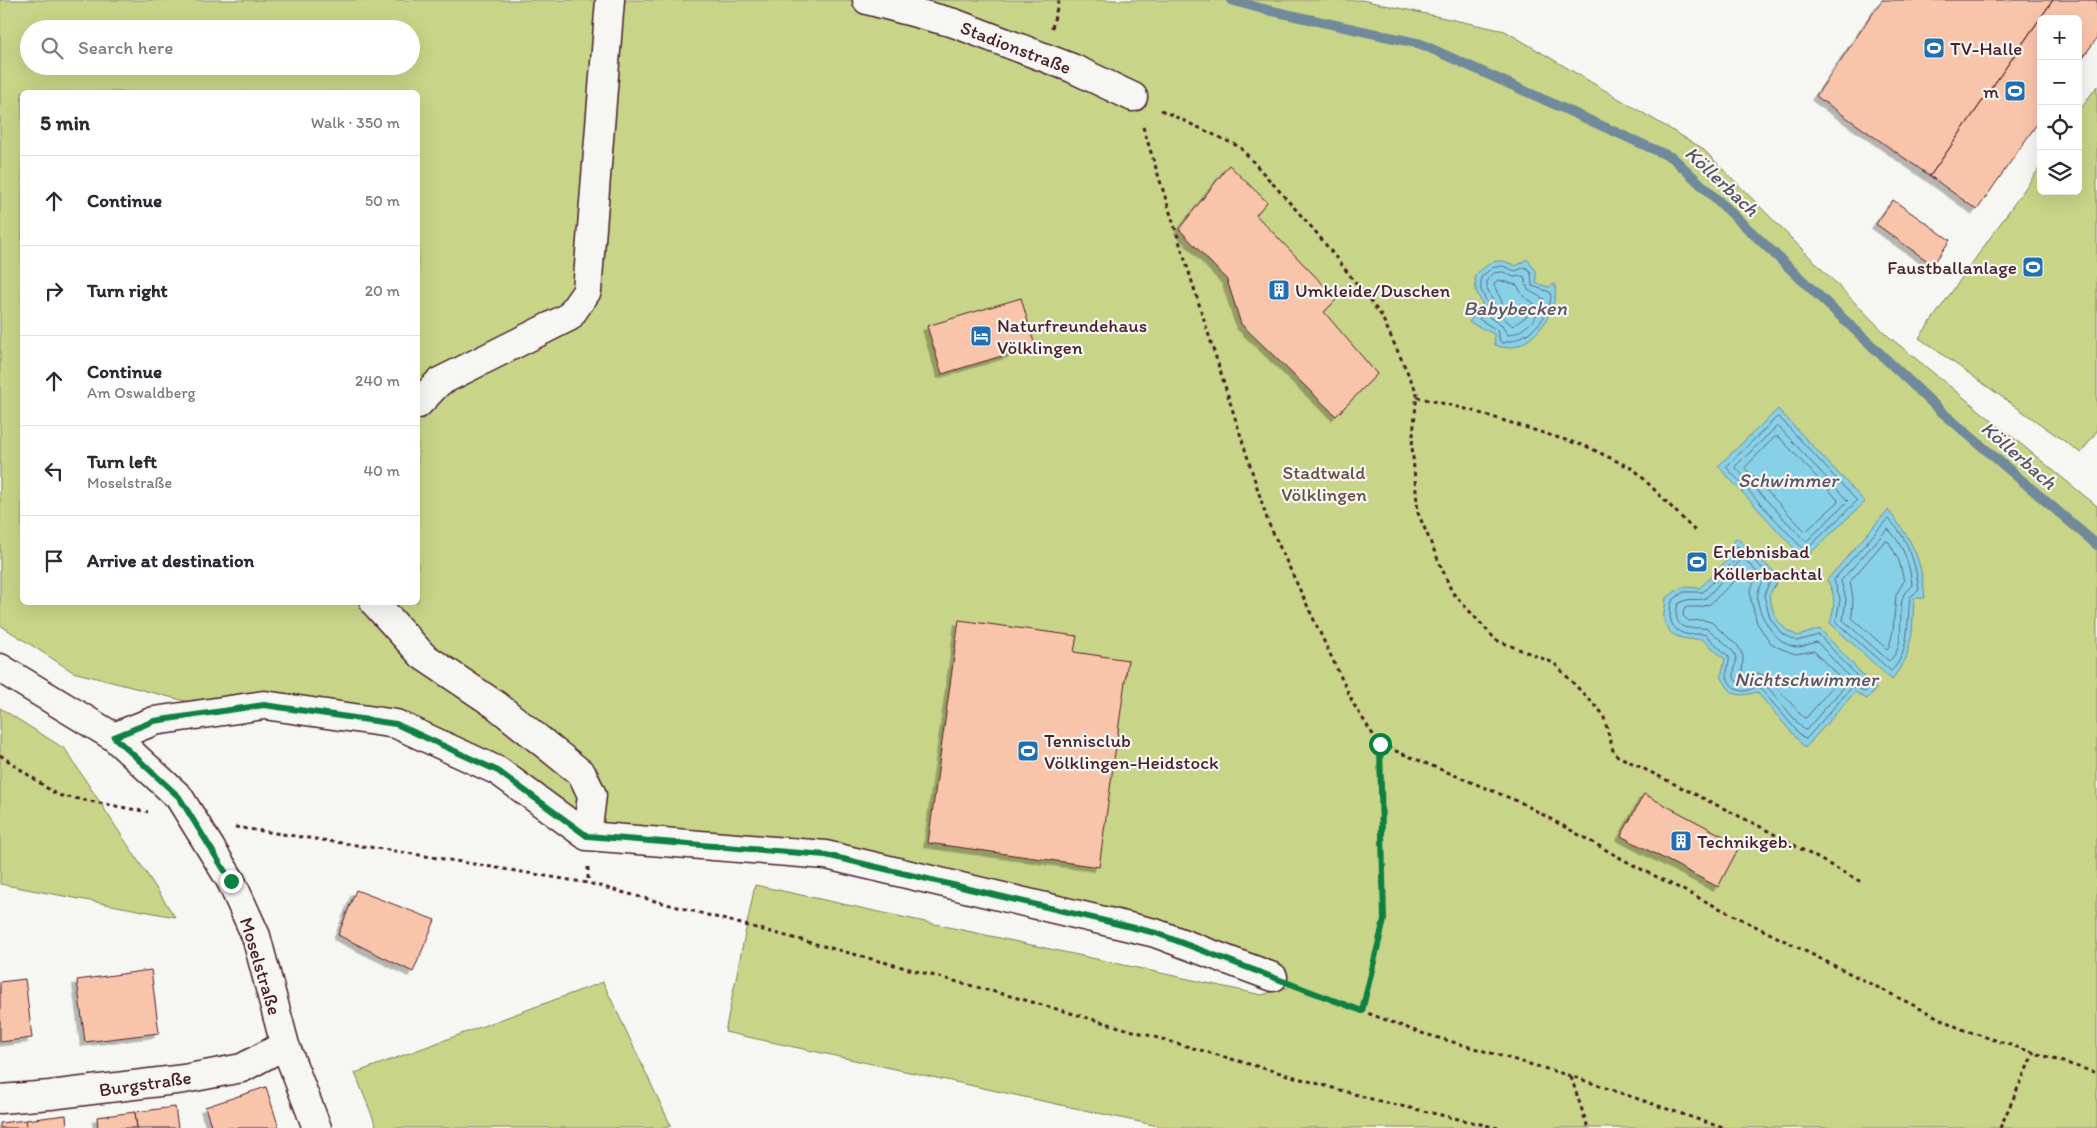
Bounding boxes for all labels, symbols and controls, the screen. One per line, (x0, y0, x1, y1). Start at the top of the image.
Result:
map controls (2037, 15, 2082, 195)
button: + (2037, 15, 2082, 60)
street label: Stadionstraße (957, 16, 1074, 79)
search box (20, 20, 420, 75)
icon: search (38, 34, 66, 62)
text: Search here (78, 36, 173, 59)
sports icon: TV-Halle (1922, 36, 1946, 60)
place label: TV-Halle (1950, 37, 2022, 60)
button: − (2037, 60, 2082, 105)
sports icon: m (2003, 79, 2027, 103)
place label: m (1983, 80, 1999, 103)
button: locate (2037, 105, 2082, 150)
text: 5 min (40, 110, 90, 135)
text: Walk · 350 m (311, 113, 400, 132)
water label: Köllerbach (1680, 141, 1764, 221)
button: layers (2037, 150, 2082, 195)
icon: ahead (40, 187, 68, 215)
text: Continue (87, 189, 162, 212)
text: 50 m (365, 191, 400, 210)
sports icon: Faustballanlage (2021, 255, 2045, 279)
place label: Faustballanlage (1887, 256, 2017, 279)
icon: right (40, 277, 68, 305)
building icon: Umkleide/Duschen (1267, 278, 1291, 302)
text: Turn right (87, 279, 168, 302)
place label: Umkleide/Duschen (1295, 279, 1451, 302)
text: 20 m (365, 281, 400, 300)
water label: Babybecken (1463, 296, 1567, 320)
place label: Naturfreundehaus Völklingen (997, 314, 1147, 359)
hotel icon: Naturfreundehaus Völklingen (969, 324, 993, 348)
text: Continue (87, 360, 162, 383)
icon: ahead (40, 367, 68, 395)
text: 240 m (355, 371, 400, 390)
text: Am Oswaldberg (87, 383, 196, 402)
water label: Köllerbach (1977, 416, 2062, 494)
text: Turn left (87, 450, 157, 473)
icon: left (40, 457, 68, 485)
text: 40 m (363, 461, 400, 480)
park label: Stadtwald Völklingen (1281, 461, 1367, 506)
water label: Schwimmer (1738, 468, 1840, 492)
text: Moselstraße (87, 473, 172, 492)
place label: Erlebnisbad Köllerbachtal (1713, 540, 1823, 585)
icon: arrive (40, 547, 68, 575)
text: Arrive at destination (87, 549, 254, 572)
sports icon: Erlebnisbad Köllerbachtal (1685, 550, 1709, 574)
water label: Nichtschwimmer (1734, 667, 1880, 691)
place label: Tennisclub Völklingen-Heidstock (1044, 729, 1219, 774)
route start (1369, 733, 1392, 756)
sports icon: Tennisclub Völklingen-Heidstock (1016, 739, 1040, 763)
building icon: Technikgeb. (1669, 829, 1693, 853)
place label: Technikgeb. (1697, 830, 1792, 853)
route end (220, 870, 243, 893)
street label: Moselstraße (235, 915, 286, 1018)
street label: Burgstraße (97, 1066, 193, 1101)

